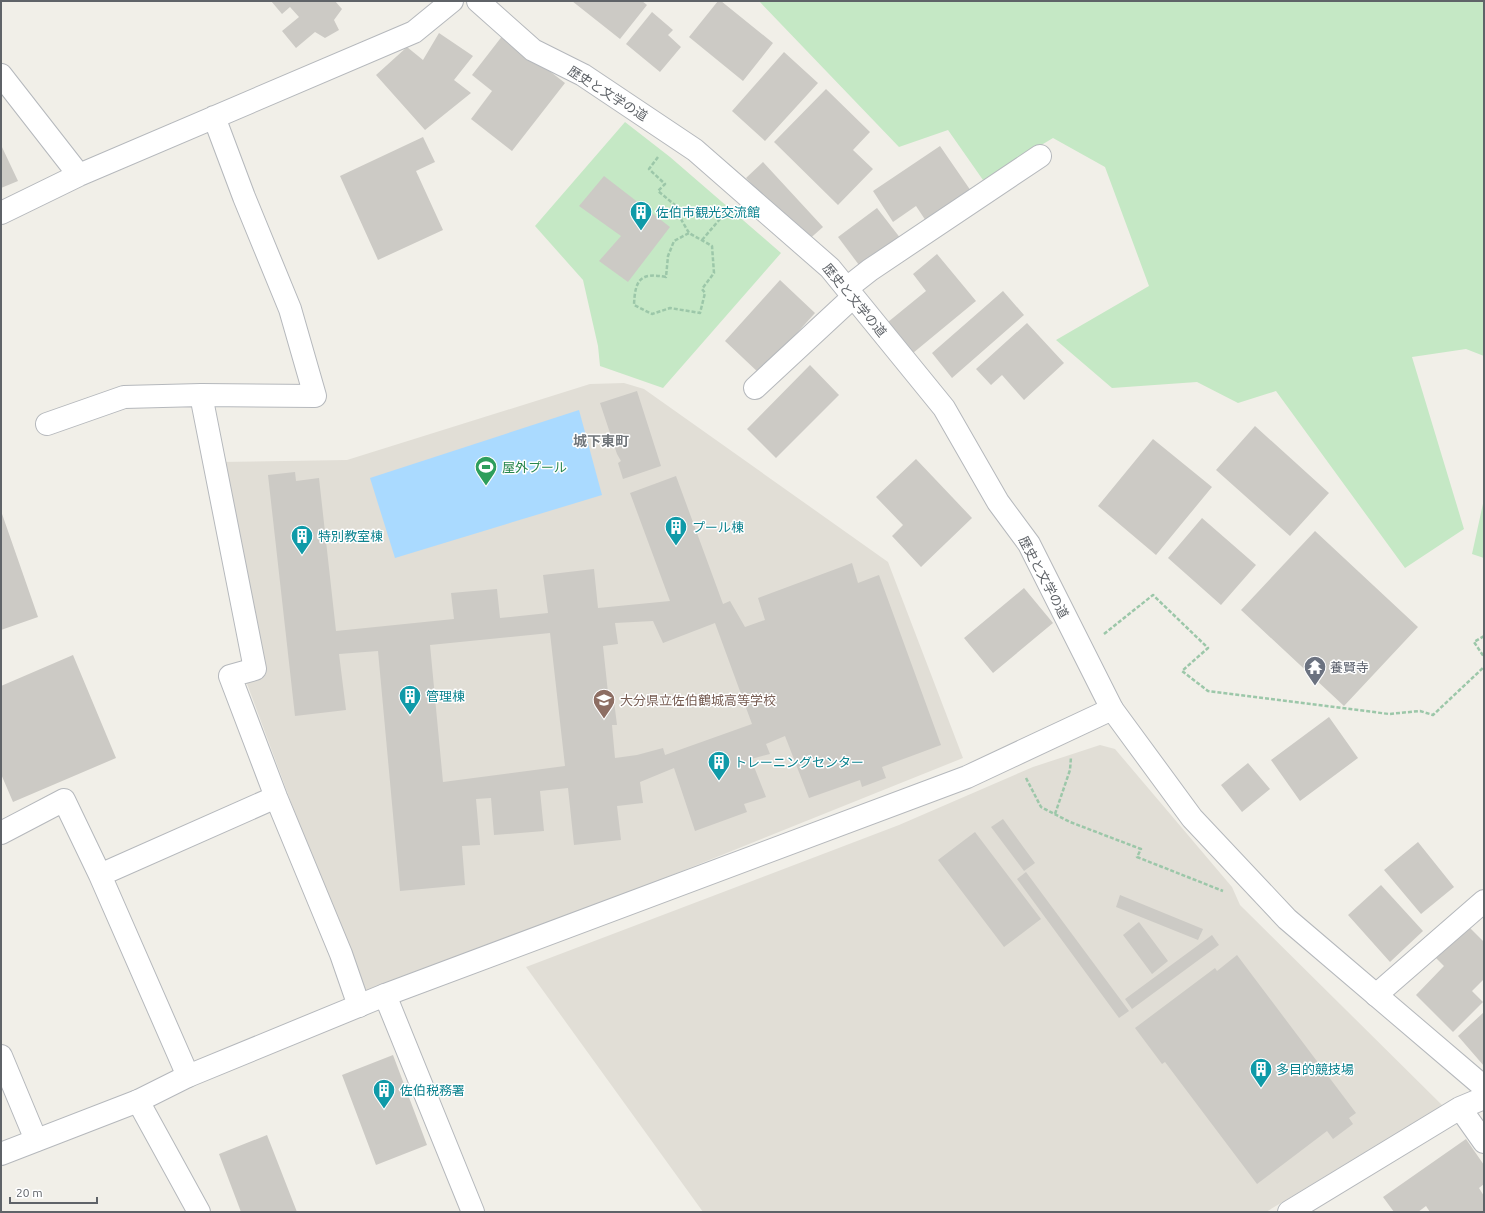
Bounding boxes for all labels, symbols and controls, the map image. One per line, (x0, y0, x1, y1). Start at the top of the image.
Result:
street label: 歴史と文学の道 (566, 63, 650, 123)
building icon: 佐伯市観光交流館 (628, 199, 654, 232)
place label: 佐伯市観光交流館 (656, 205, 760, 219)
street label: 歴史と文学の道 (820, 261, 890, 339)
district label: 城下東町 (573, 433, 629, 449)
sports icon: 屋外プール (473, 454, 499, 487)
place label: 屋外プール (502, 460, 567, 474)
building icon: プール棟 (663, 514, 689, 547)
place label: プール棟 (692, 520, 744, 534)
building icon: 特別教室棟 (289, 523, 315, 556)
place label: 特別教室棟 (318, 529, 383, 543)
street label: 歴史と文学の道 (1016, 534, 1072, 620)
temple icon: 養賢寺 (1302, 654, 1328, 687)
place label: 養賢寺 (1330, 660, 1369, 674)
building icon: 管理棟 (397, 683, 423, 716)
school or university icon: 大分県立佐伯鶴城高等学校 (591, 687, 617, 720)
place label: 管理棟 (426, 689, 465, 703)
place label: 大分県立佐伯鶴城高等学校 (620, 693, 776, 707)
building icon: トレーニングセンター (706, 749, 732, 782)
place label: トレーニングセンター (734, 755, 864, 769)
building icon: 多目的競技場 (1248, 1056, 1274, 1089)
place label: 多目的競技場 (1276, 1062, 1354, 1076)
building icon: 佐伯税務署 (371, 1077, 397, 1110)
place label: 佐伯税務署 (400, 1083, 465, 1097)
scale bar (10, 1179, 97, 1205)
text: 20 m (16, 1186, 43, 1199)

